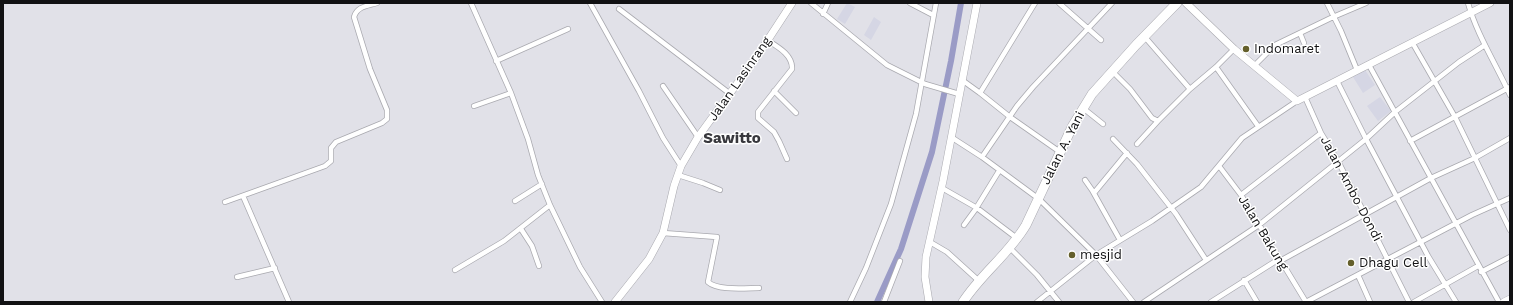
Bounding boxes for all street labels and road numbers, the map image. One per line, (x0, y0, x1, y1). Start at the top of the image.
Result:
street label: Jalan Lasinrang (705, 34, 775, 124)
street label: Jalan A. Yani (1038, 109, 1088, 187)
street label: Jalan Ambo Dondi (1317, 134, 1385, 244)
street label: Jalan Bakung (1235, 193, 1291, 273)

